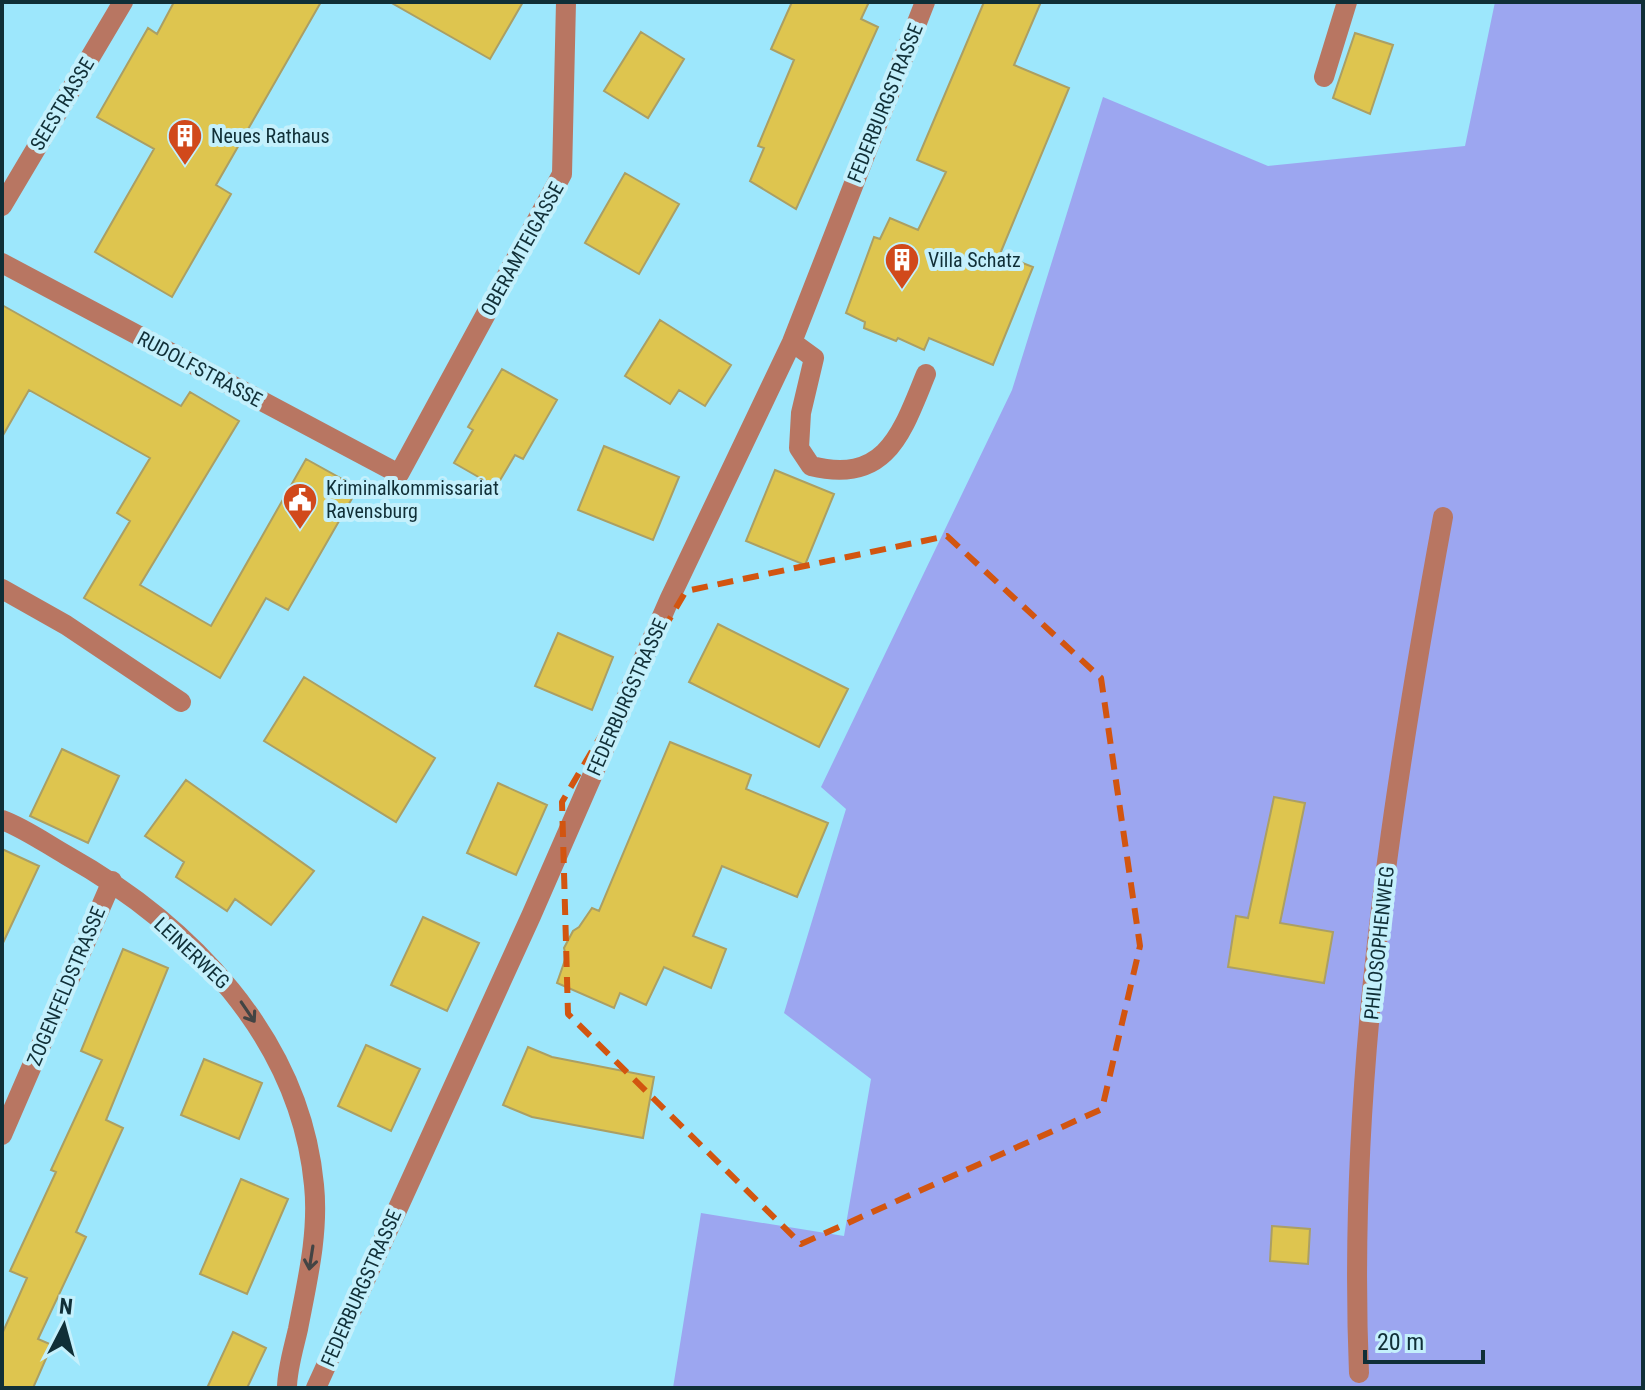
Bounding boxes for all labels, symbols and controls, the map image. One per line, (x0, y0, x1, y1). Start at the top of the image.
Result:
street label: FEDERBURGSTRASSE (842, 20, 928, 186)
street label: SEESTRASSE (25, 53, 99, 155)
building icon: Neues Rathaus (166, 117, 204, 167)
place label: Neues Rathaus (211, 124, 330, 148)
street label: OBERAMTEIGASSE (475, 178, 569, 320)
building icon: Villa Schatz (883, 241, 921, 291)
place label: Villa Schatz (928, 248, 1021, 272)
street label: RUDOLFSTRASSE (133, 326, 267, 412)
place label: Kriminalkommissariat Ravensburg (326, 476, 499, 523)
public building icon: Kriminalkommissariat Ravensburg (281, 481, 319, 531)
street label: FEDERBURGSTRASSE (582, 615, 673, 779)
street label: PHILOSOPHENWEG (1359, 865, 1399, 1021)
street label: ZOGENFELDSTRASSE (22, 903, 110, 1069)
street label: LEINERWEG (149, 912, 235, 994)
one-way arrow (240, 1000, 256, 1023)
street label: FEDERBURGSTRASSE (316, 1206, 407, 1370)
one-way arrow (303, 1245, 318, 1270)
north arrow (24, 1286, 104, 1366)
text: N (58, 1293, 74, 1320)
scale bar (1365, 1314, 1483, 1364)
text: 20 m (1377, 1328, 1424, 1356)

